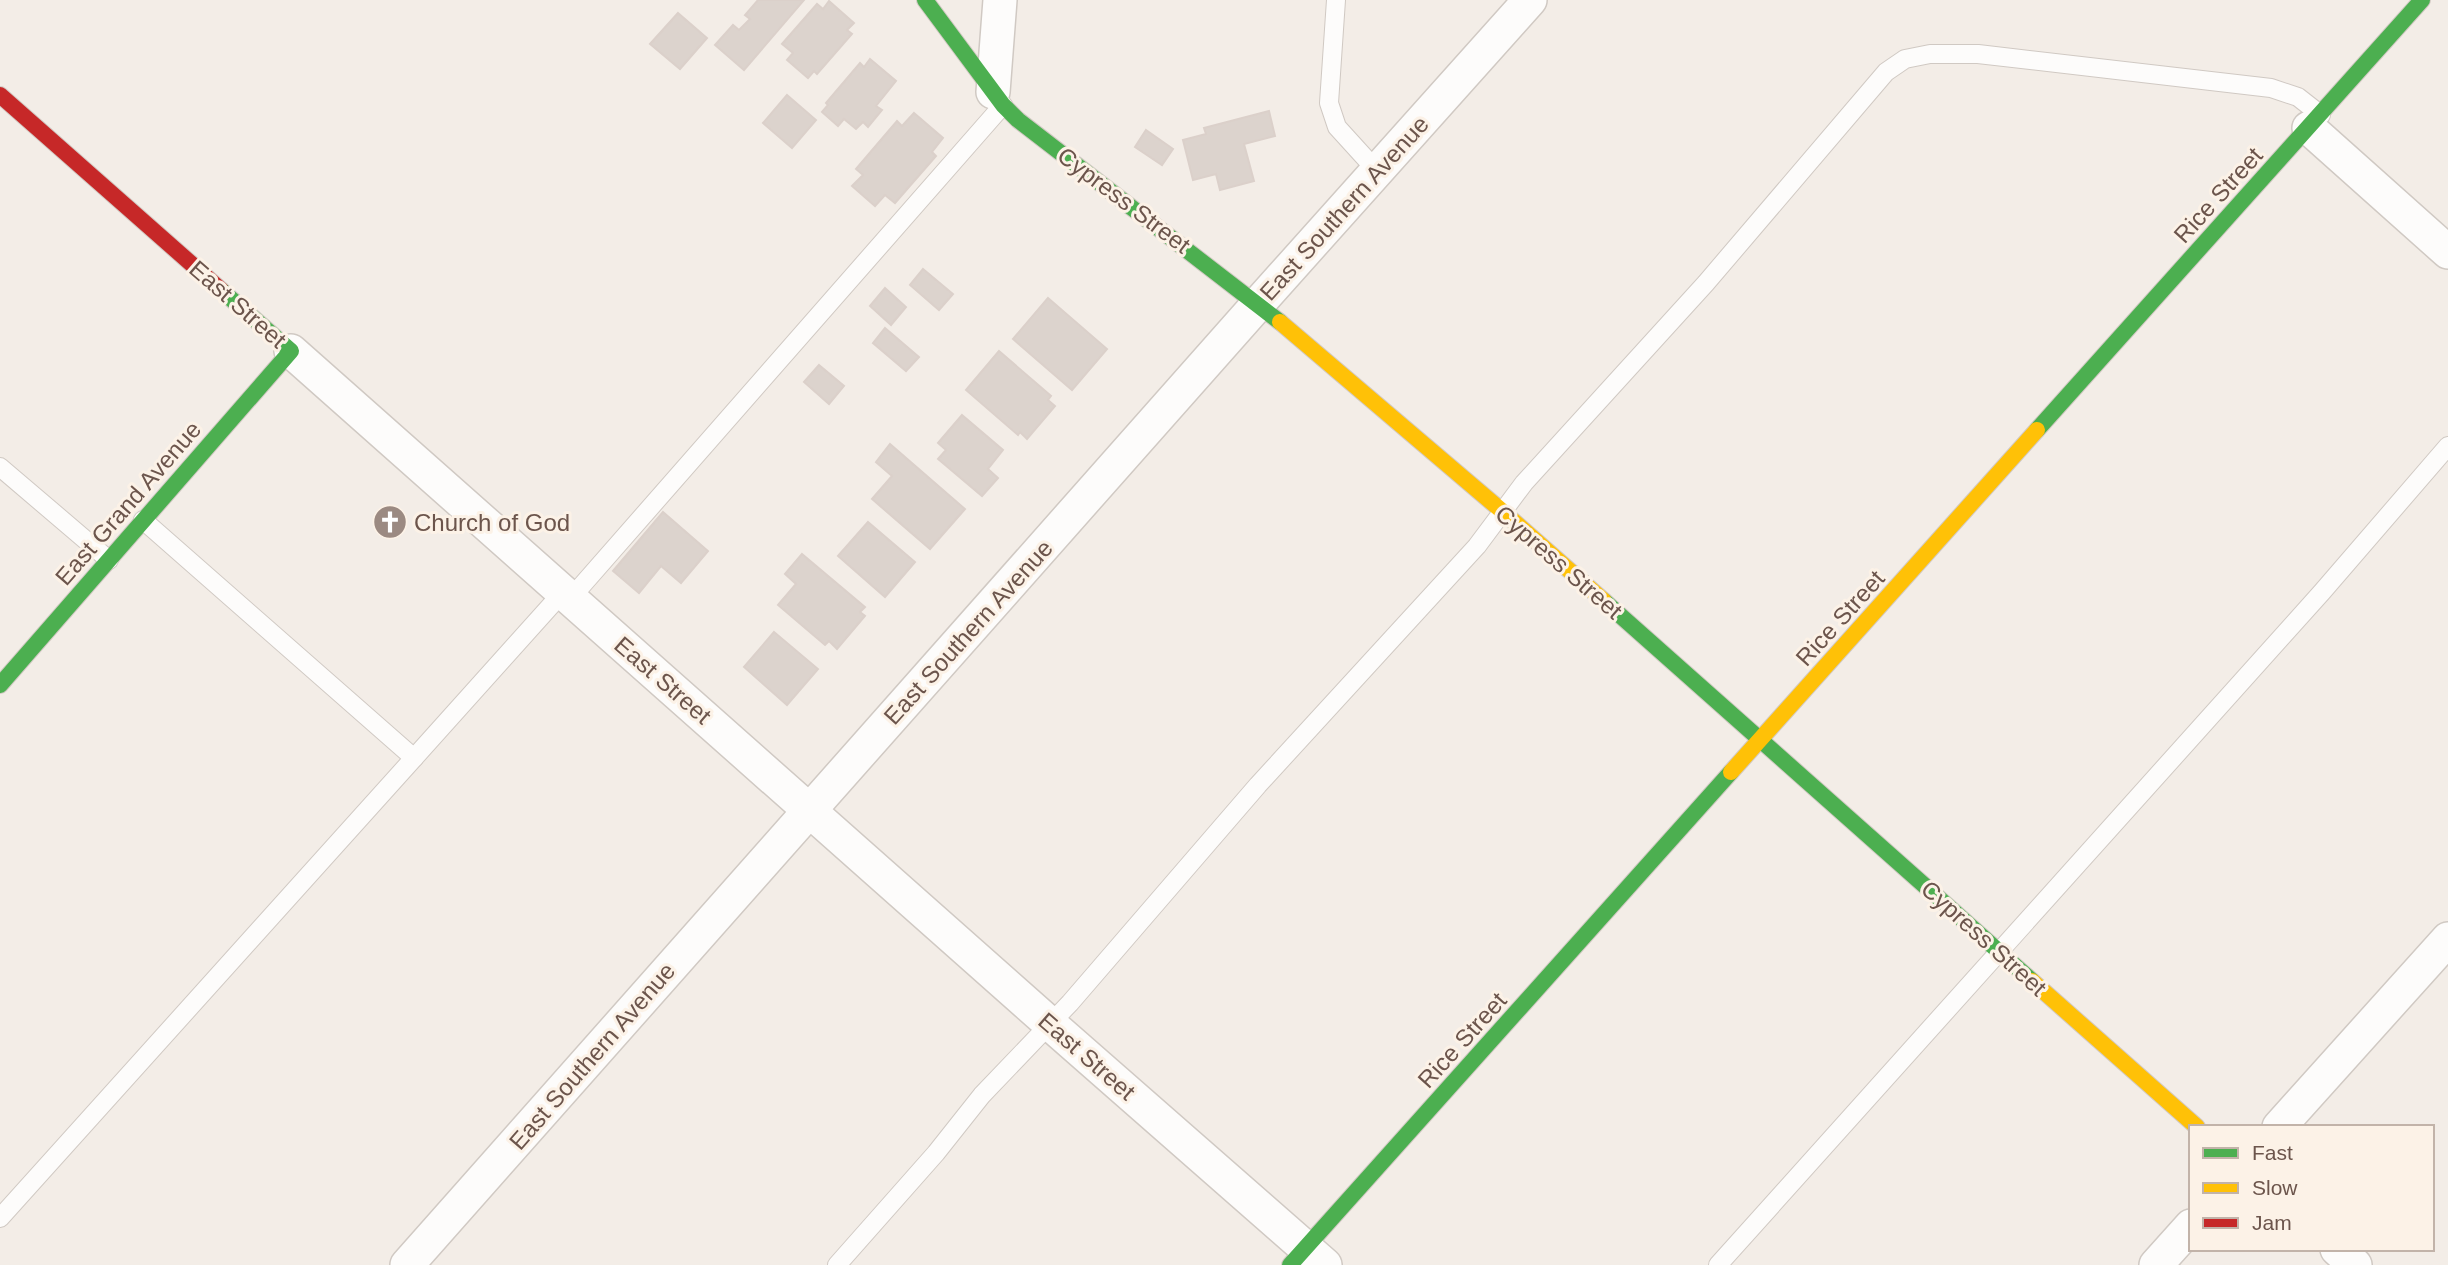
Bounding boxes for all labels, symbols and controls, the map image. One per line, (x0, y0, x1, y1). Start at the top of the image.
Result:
street label: East Southern Avenue (1254, 110, 1434, 306)
street label: Cypress Street (1052, 141, 1196, 259)
street label: Rice Street (2168, 142, 2268, 248)
street label: East Street (184, 255, 292, 353)
street label: East Grand Avenue (50, 416, 206, 590)
street label: Cypress Street (1490, 500, 1628, 624)
church icon: Church of God (371, 503, 409, 541)
place label: Church of God (414, 509, 570, 536)
street label: East Southern Avenue (878, 534, 1058, 730)
street label: Rice Street (1790, 565, 1890, 671)
street label: East Street (609, 631, 717, 729)
street label: Cypress Street (1916, 875, 2052, 1001)
street label: East Southern Avenue (504, 957, 680, 1155)
street label: Rice Street (1412, 987, 1512, 1093)
street label: East Street (1033, 1007, 1141, 1105)
legend (2189, 1125, 2434, 1251)
text: Fast (2252, 1141, 2293, 1164)
text: Slow (2252, 1176, 2298, 1199)
text: Jam (2252, 1211, 2292, 1234)

